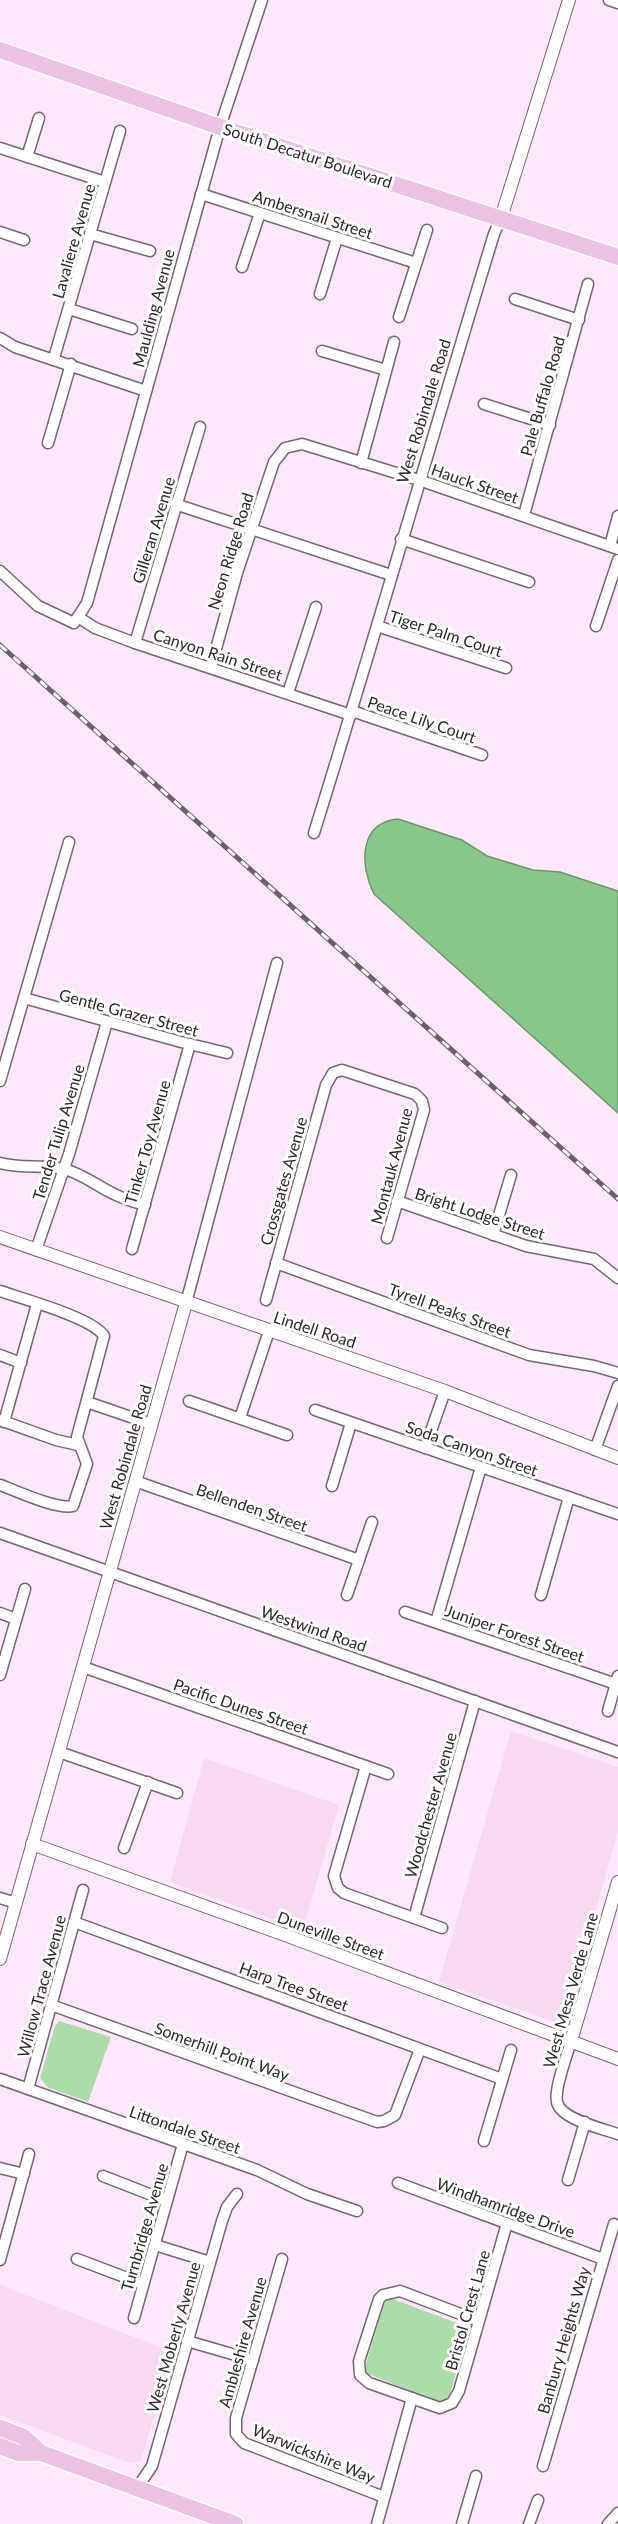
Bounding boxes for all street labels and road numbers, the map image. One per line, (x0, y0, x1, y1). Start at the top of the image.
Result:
street label: South Decatur Boulevard (221, 119, 395, 191)
street label: Lavaliere Avenue (48, 181, 98, 301)
street label: Ambersnail Street (251, 186, 376, 242)
street label: Maulding Avenue (128, 247, 178, 369)
street label: Pale Buffalo Road (516, 334, 568, 458)
street label: West Robindale Road (392, 337, 454, 485)
street label: Hauck Street (429, 459, 521, 507)
street label: Gilleran Avenue (128, 474, 178, 586)
street label: Neon Ridge Road (203, 490, 257, 612)
street label: Tiger Palm Court (387, 606, 505, 660)
street label: Canyon Rain Street (151, 624, 285, 684)
street label: Peace Lily Court (365, 692, 479, 747)
street label: Gentle Grazer Street (57, 984, 201, 1040)
street label: Tender Tulip Avenue (28, 1062, 88, 1202)
street label: Tinker Toy Avenue (120, 1078, 174, 1206)
street label: Montauk Avenue (366, 1106, 416, 1226)
street label: Crossgates Avenue (256, 1115, 310, 1247)
street label: Bright Lodge Street (413, 1183, 548, 1243)
street label: Tyrell Peaks Street (386, 1279, 514, 1341)
street label: Lindell Road (271, 1307, 359, 1351)
street label: West Robindale Road (95, 1382, 155, 1532)
street label: Soda Canyon Street (404, 1416, 541, 1480)
street label: Bellenden Street (194, 1479, 310, 1535)
street label: Juniper Forest Street (443, 1600, 587, 1666)
street label: Westwind Road (259, 1601, 369, 1655)
street label: Pacific Dunes Street (171, 1674, 311, 1738)
street label: Woodchester Avenue (400, 1730, 460, 1880)
street label: Duneville Street (275, 1907, 387, 1963)
street label: West Mesa Verde Lane (539, 1910, 601, 2070)
street label: Willow Trace Avenue (13, 1913, 69, 2059)
street label: Harp Tree Street (237, 1957, 351, 2015)
street label: Somerhill Point Way (152, 2018, 293, 2084)
street label: Littondale Street (127, 2101, 243, 2157)
street label: Turnbridge Avenue (117, 2161, 171, 2293)
street label: Windhamridge Drive (434, 2173, 578, 2241)
street label: Bristol Crest Lane (441, 2248, 493, 2372)
street label: West Moberly Avenue (142, 2259, 204, 2415)
street label: Banbury Heights Way (533, 2263, 593, 2416)
street label: Ambleshire Avenue (214, 2274, 270, 2410)
street label: Warwickshire Way (250, 2420, 379, 2487)

